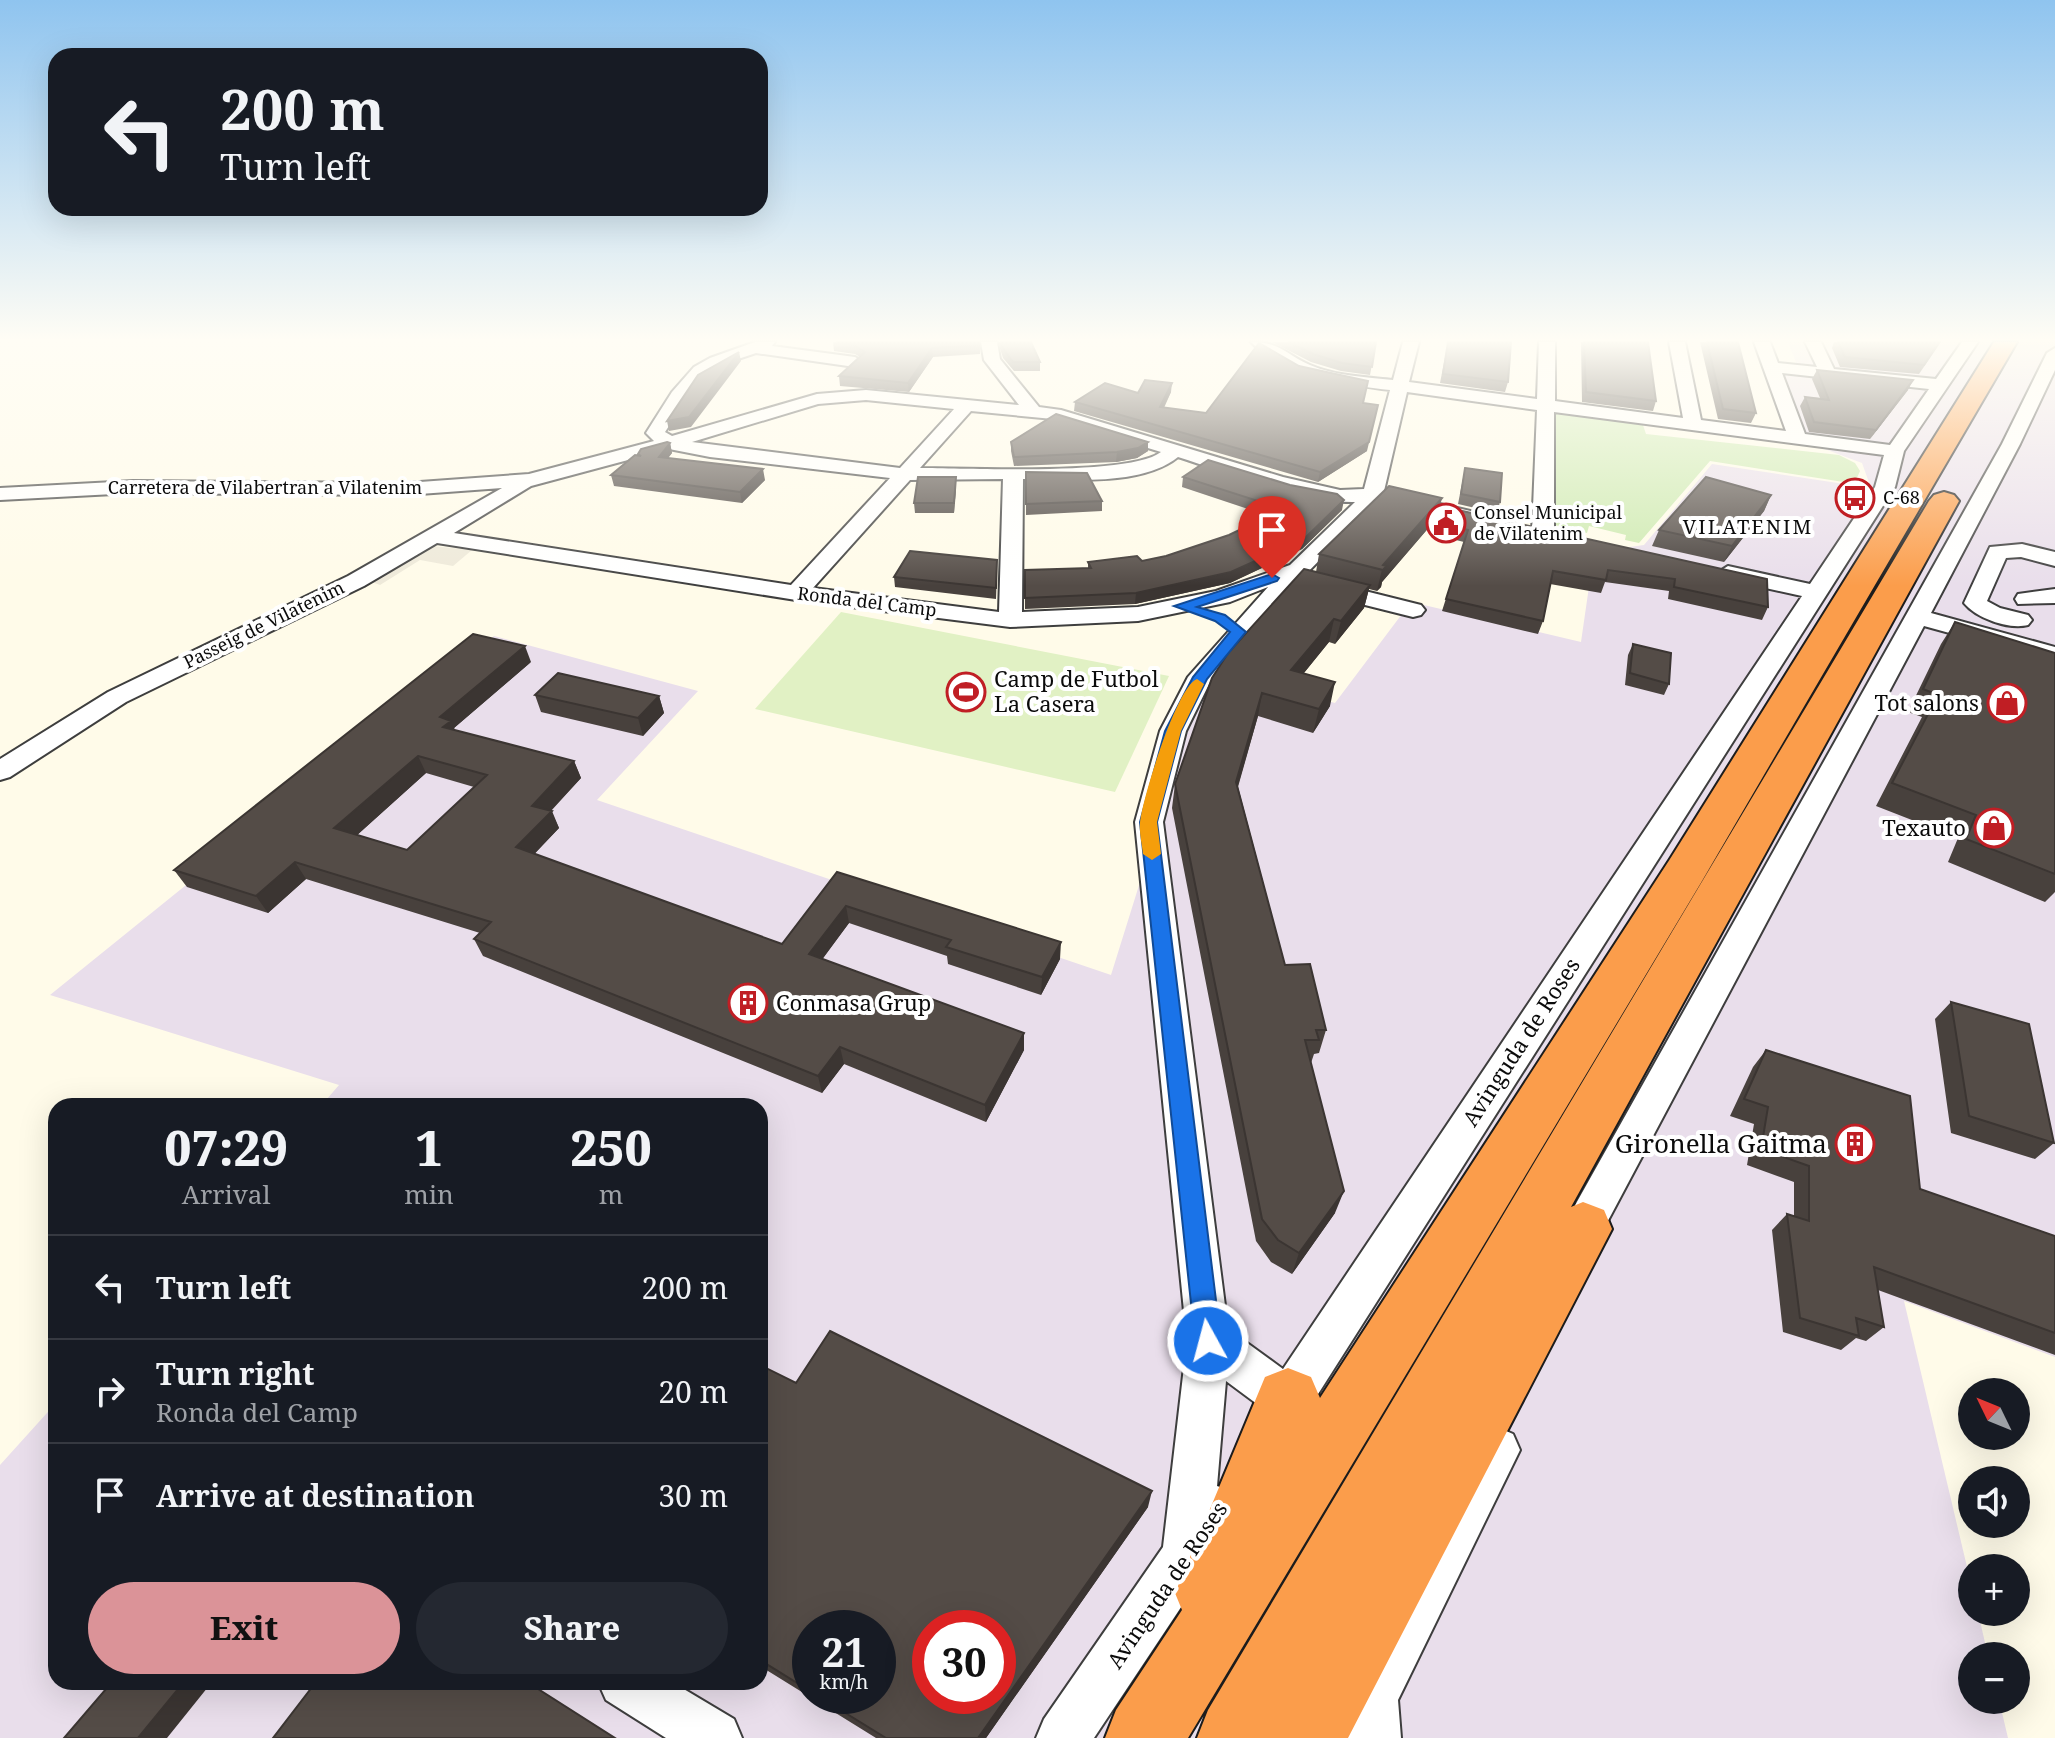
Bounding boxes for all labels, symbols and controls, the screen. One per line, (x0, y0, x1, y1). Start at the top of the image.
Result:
text: 200 m (220, 70, 385, 146)
icon: left (88, 80, 192, 184)
text: Turn left (220, 142, 371, 191)
street label: Carretera de Vilabertran a Vilatenim (108, 475, 422, 499)
bus stop icon: C-68 (1834, 477, 1876, 519)
place label: C-68 (1883, 485, 1920, 509)
pin (1238, 496, 1306, 578)
place label: Consel Municipal de Vilatenim (1474, 500, 1623, 545)
public building icon: Consel Municipal de Vilatenim (1425, 502, 1467, 544)
icon: arrive (1250, 508, 1294, 552)
district label: VILATENIM (1683, 513, 1813, 540)
street label: Passeig de Vilatenim (179, 575, 348, 674)
street label: Ronda del Camp (796, 581, 938, 621)
place label: Camp de Futbol La Casera (994, 663, 1159, 718)
sports icon: Camp de Futbol La Casera (945, 671, 987, 713)
shop icon: Tot salons (1986, 682, 2028, 724)
place label: Tot salons (1875, 687, 1979, 717)
shop icon: Texauto (1973, 807, 2015, 849)
place label: Texauto (1882, 812, 1966, 842)
street label: Avinguda de Roses (1454, 951, 1586, 1132)
building icon: Conmasa Grup (727, 982, 769, 1024)
place label: Conmasa Grup (776, 987, 931, 1017)
text: 07:29 (164, 1115, 288, 1180)
text: 1 (415, 1115, 443, 1180)
text: 250 (570, 1115, 652, 1180)
building icon: Gironella Gaitma (1834, 1123, 1876, 1165)
place label: Gironella Gaitma (1615, 1125, 1827, 1161)
text: Arrival (182, 1176, 271, 1212)
text: min (404, 1176, 454, 1212)
text: m (599, 1176, 623, 1212)
icon: left (88, 1265, 132, 1309)
text: Turn left (156, 1267, 291, 1308)
text: 200 m (642, 1267, 728, 1308)
position arrow (1166, 1299, 1250, 1383)
text: Turn right (156, 1353, 314, 1394)
icon: right (88, 1369, 132, 1413)
text: 20 m (658, 1371, 728, 1412)
north arrow (1958, 1378, 2030, 1450)
map controls (1958, 1378, 2030, 1714)
text: Ronda del Camp (156, 1394, 358, 1430)
button: sound (1958, 1466, 2030, 1538)
icon: arrive (88, 1473, 132, 1517)
text: Arrive at destination (156, 1475, 475, 1516)
text: 30 m (658, 1475, 728, 1516)
street label: Avinguda de Roses (1099, 1495, 1233, 1674)
button: + (1958, 1554, 2030, 1626)
button: Exit (88, 1582, 400, 1674)
button: Share (416, 1582, 728, 1674)
speed limit sign: 30 (912, 1610, 1016, 1714)
text: 21 (821, 1624, 867, 1679)
button: − (1958, 1642, 2030, 1714)
text: km/h (819, 1668, 869, 1695)

